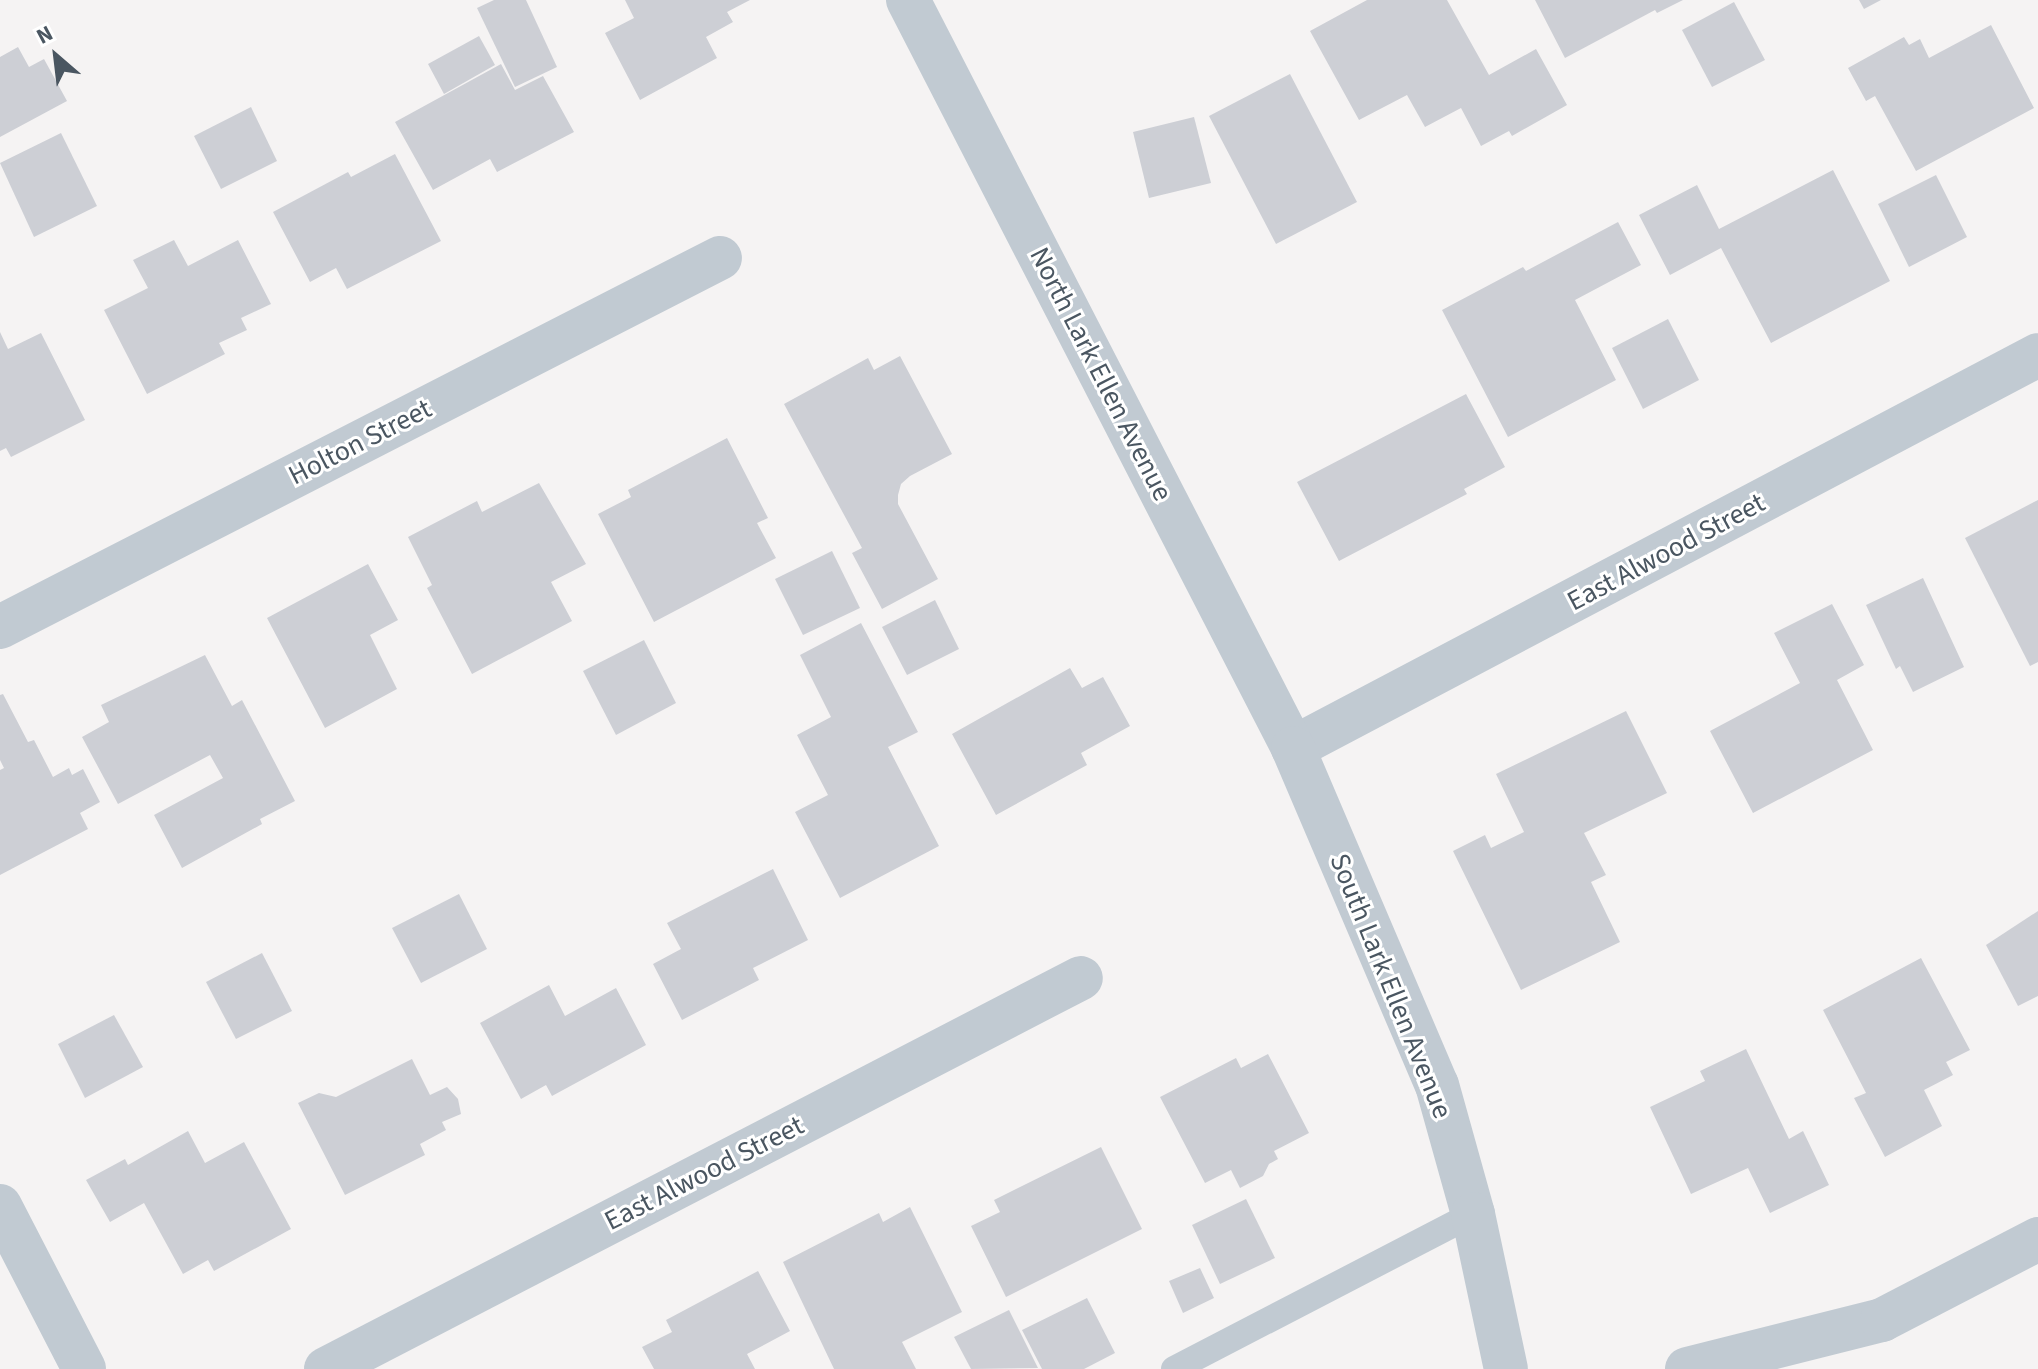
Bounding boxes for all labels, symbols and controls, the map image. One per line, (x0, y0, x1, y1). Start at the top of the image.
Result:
north arrow (16, 16, 96, 96)
text: N (31, 17, 59, 52)
street label: North Lark Ellen Avenue (1022, 241, 1180, 507)
street label: Holton Street (283, 392, 437, 492)
street label: East Alwood Street (1561, 486, 1771, 618)
street label: South Lark Ellen Avenue (1322, 849, 1460, 1123)
street label: East Alwood Street (599, 1108, 809, 1238)

